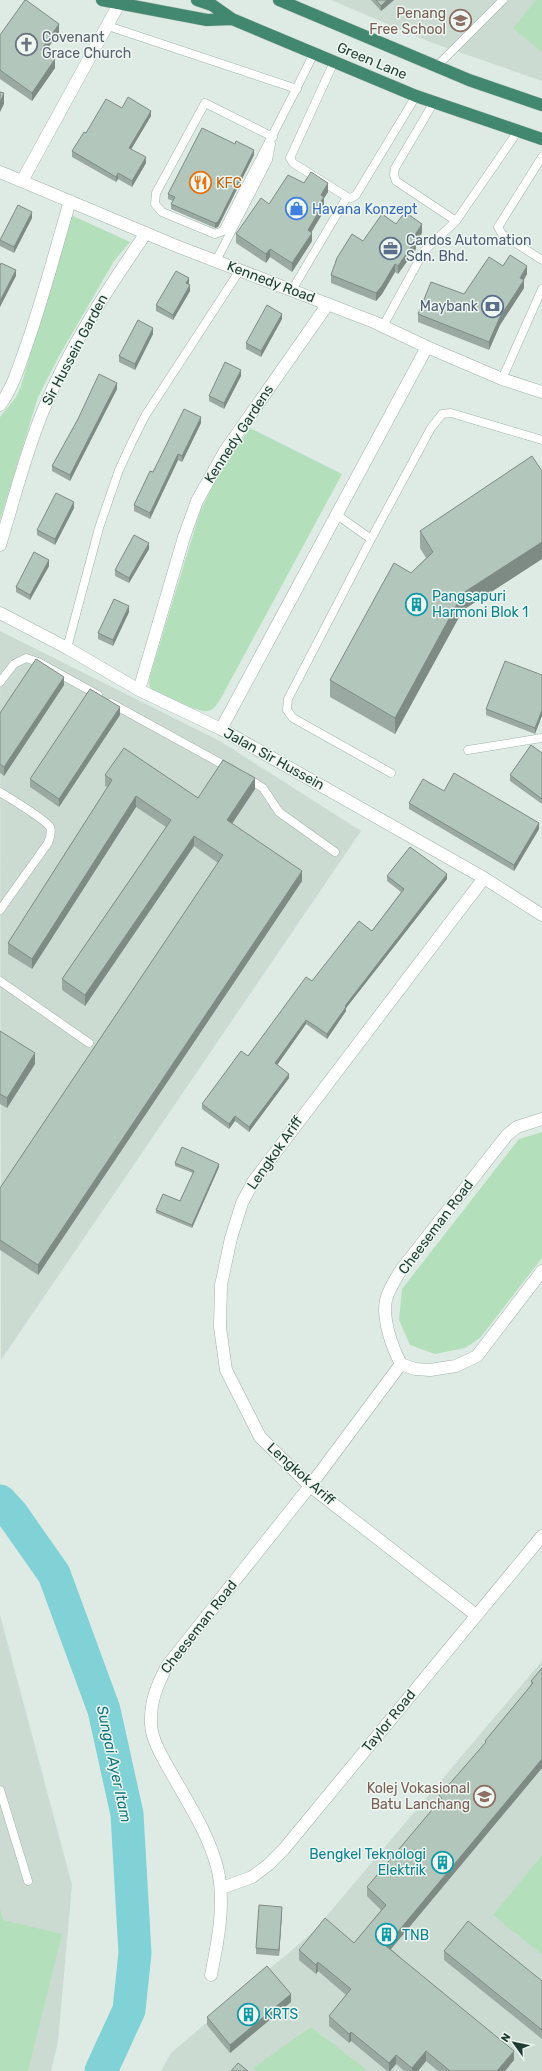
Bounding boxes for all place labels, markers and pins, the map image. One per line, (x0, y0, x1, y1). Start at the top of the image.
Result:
place label: Penang Free School (369, 5, 446, 38)
school or university icon: Penang Free School (448, 8, 474, 34)
place label: Covenant Grace Church (42, 29, 131, 62)
church icon: Covenant Grace Church (13, 32, 39, 58)
restaurant icon: KFC (188, 170, 214, 196)
place label: KFC (216, 175, 242, 192)
shop icon: Havana Konzept (283, 196, 309, 222)
place label: Havana Konzept (312, 201, 418, 218)
place label: Cardos Automation Sdn. Bhd. (406, 232, 532, 265)
office icon: Cardos Automation Sdn. Bhd. (377, 235, 403, 261)
bank icon: Maybank (480, 293, 506, 319)
place label: Maybank (420, 298, 479, 315)
place label: Pangsapuri Harmoni Blok 1 (432, 588, 528, 621)
building icon: Pangsapuri Harmoni Blok 1 (404, 591, 430, 617)
place label: Kolej Vokasional Batu Lanchang (367, 1780, 470, 1813)
school or university icon: Kolej Vokasional Batu Lanchang (472, 1783, 498, 1809)
place label: Bengkel Teknologi Elektrik (309, 1846, 427, 1879)
building icon: Bengkel Teknologi Elektrik (429, 1849, 455, 1875)
building icon: TNB (373, 1922, 399, 1948)
place label: TNB (402, 1927, 429, 1944)
building icon: KRTS (236, 2001, 262, 2027)
place label: KRTS (264, 2006, 299, 2023)

